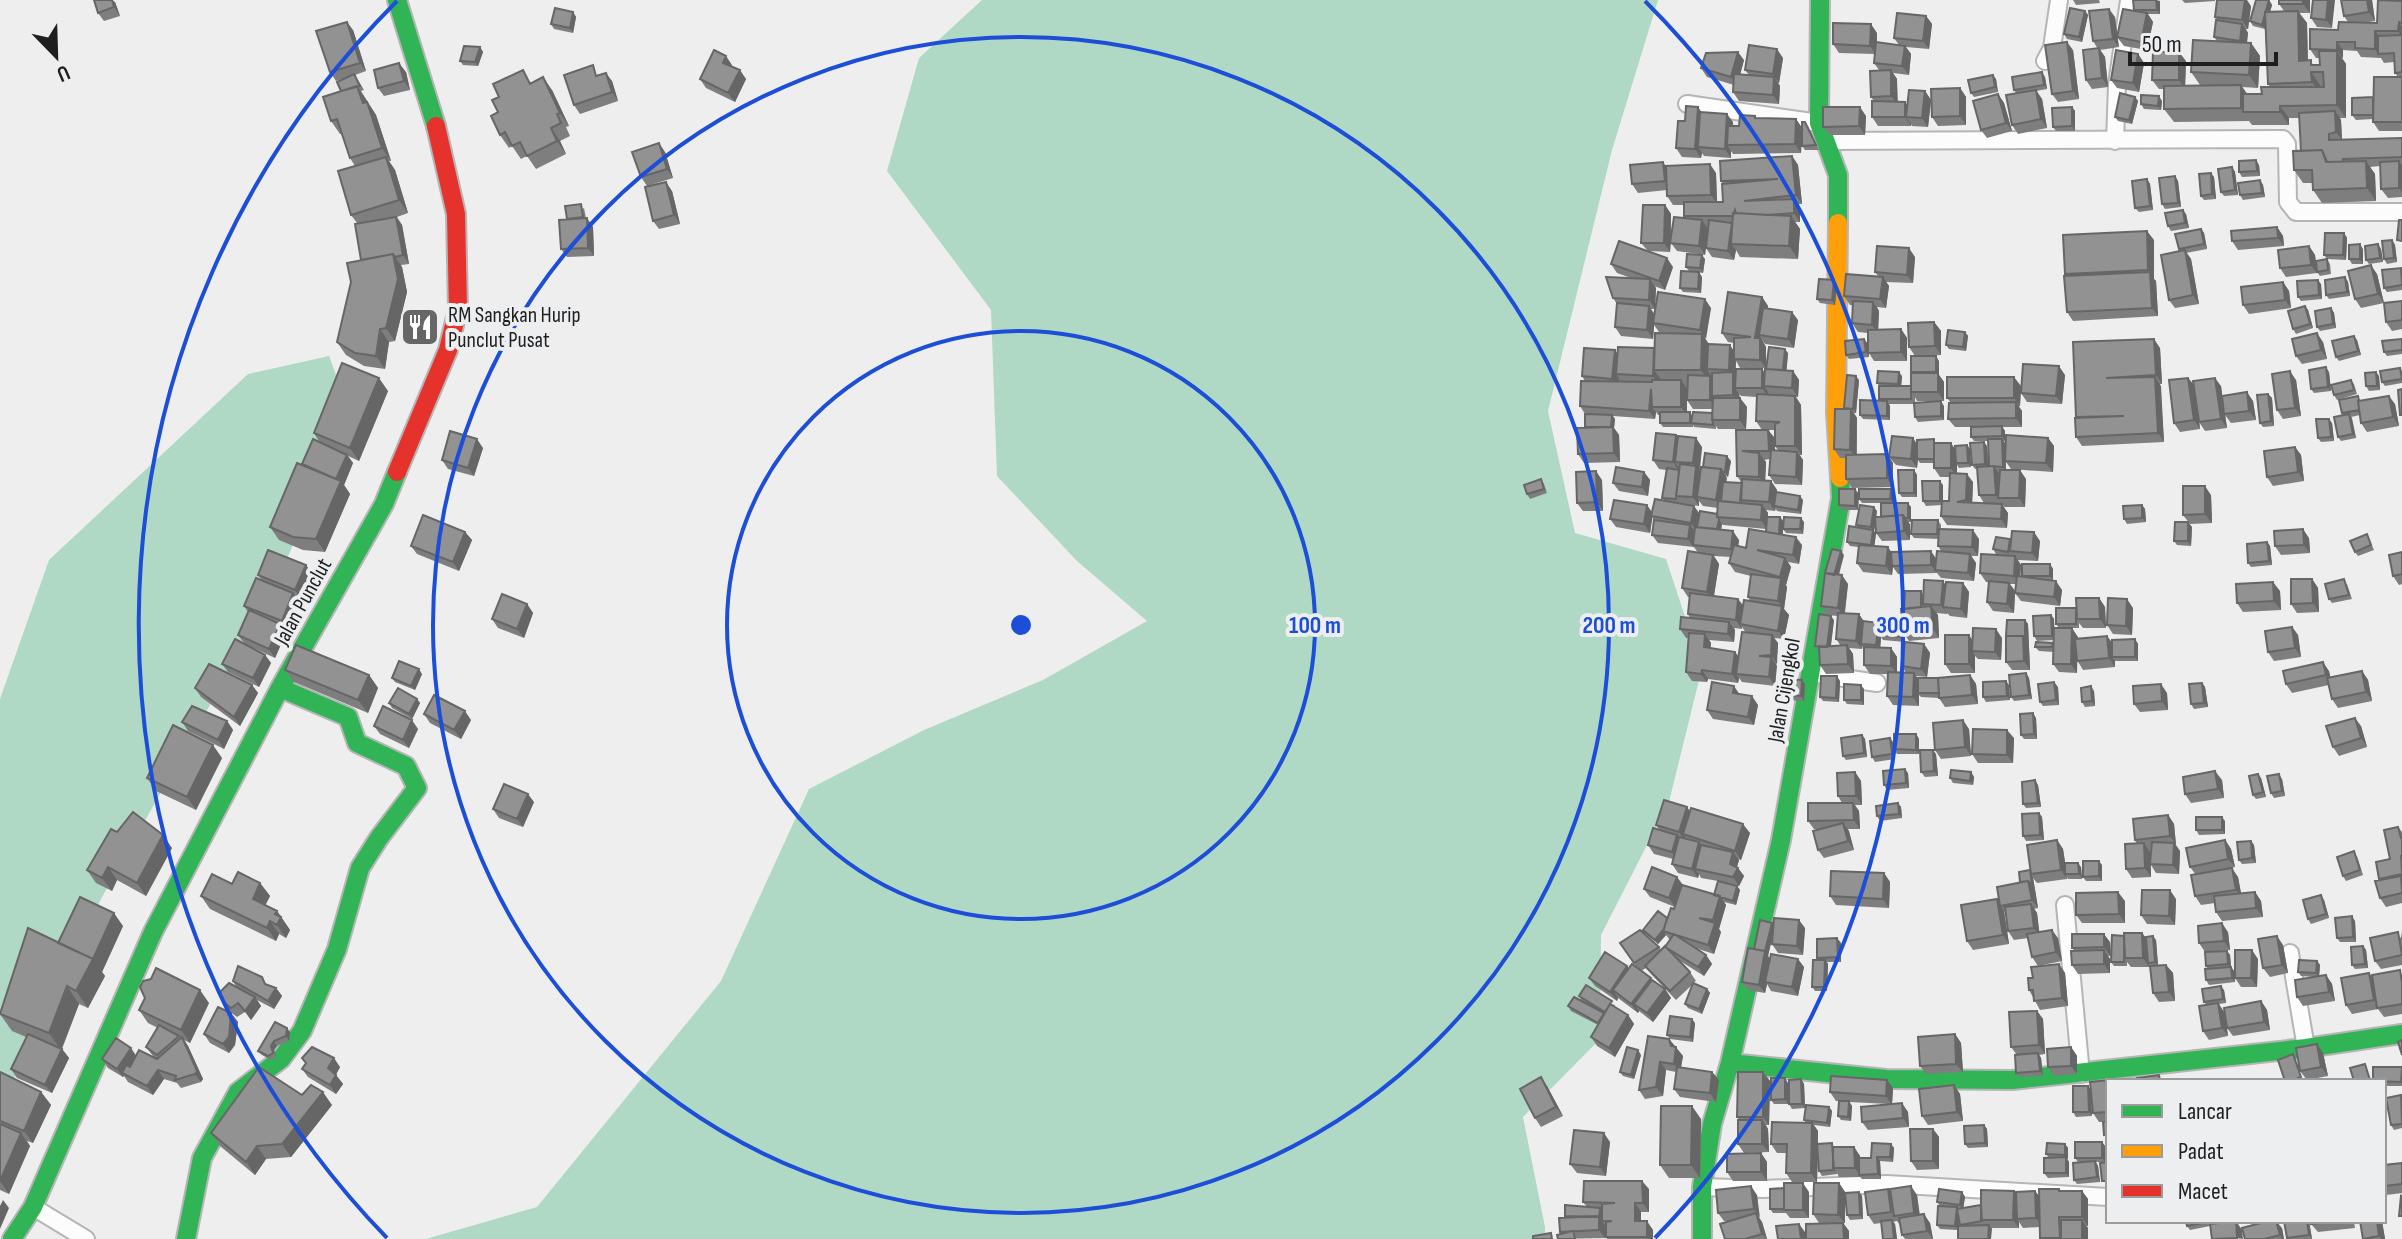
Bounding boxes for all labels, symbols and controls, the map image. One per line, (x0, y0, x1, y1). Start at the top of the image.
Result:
north arrow (16, 16, 96, 96)
scale bar (2130, 16, 2276, 66)
text: 50 m (2142, 30, 2182, 59)
text: U (53, 58, 74, 88)
place label: RM Sangkan Hurip Punclut Pusat (448, 302, 581, 354)
restaurant icon: RM Sangkan Hurip Punclut Pusat (399, 306, 441, 348)
street label: Jalan Punclut (268, 553, 338, 651)
centre of rings (1007, 611, 1035, 639)
text: 100 m (1289, 611, 1341, 640)
text: 200 m (1582, 611, 1636, 640)
text: 300 m (1876, 611, 1930, 640)
street label: Jalan Cijengkol (1762, 636, 1807, 746)
legend (2106, 1079, 2386, 1223)
text: Lancar (2178, 1097, 2232, 1126)
text: Padat (2178, 1137, 2224, 1166)
text: Macet (2178, 1177, 2228, 1206)

